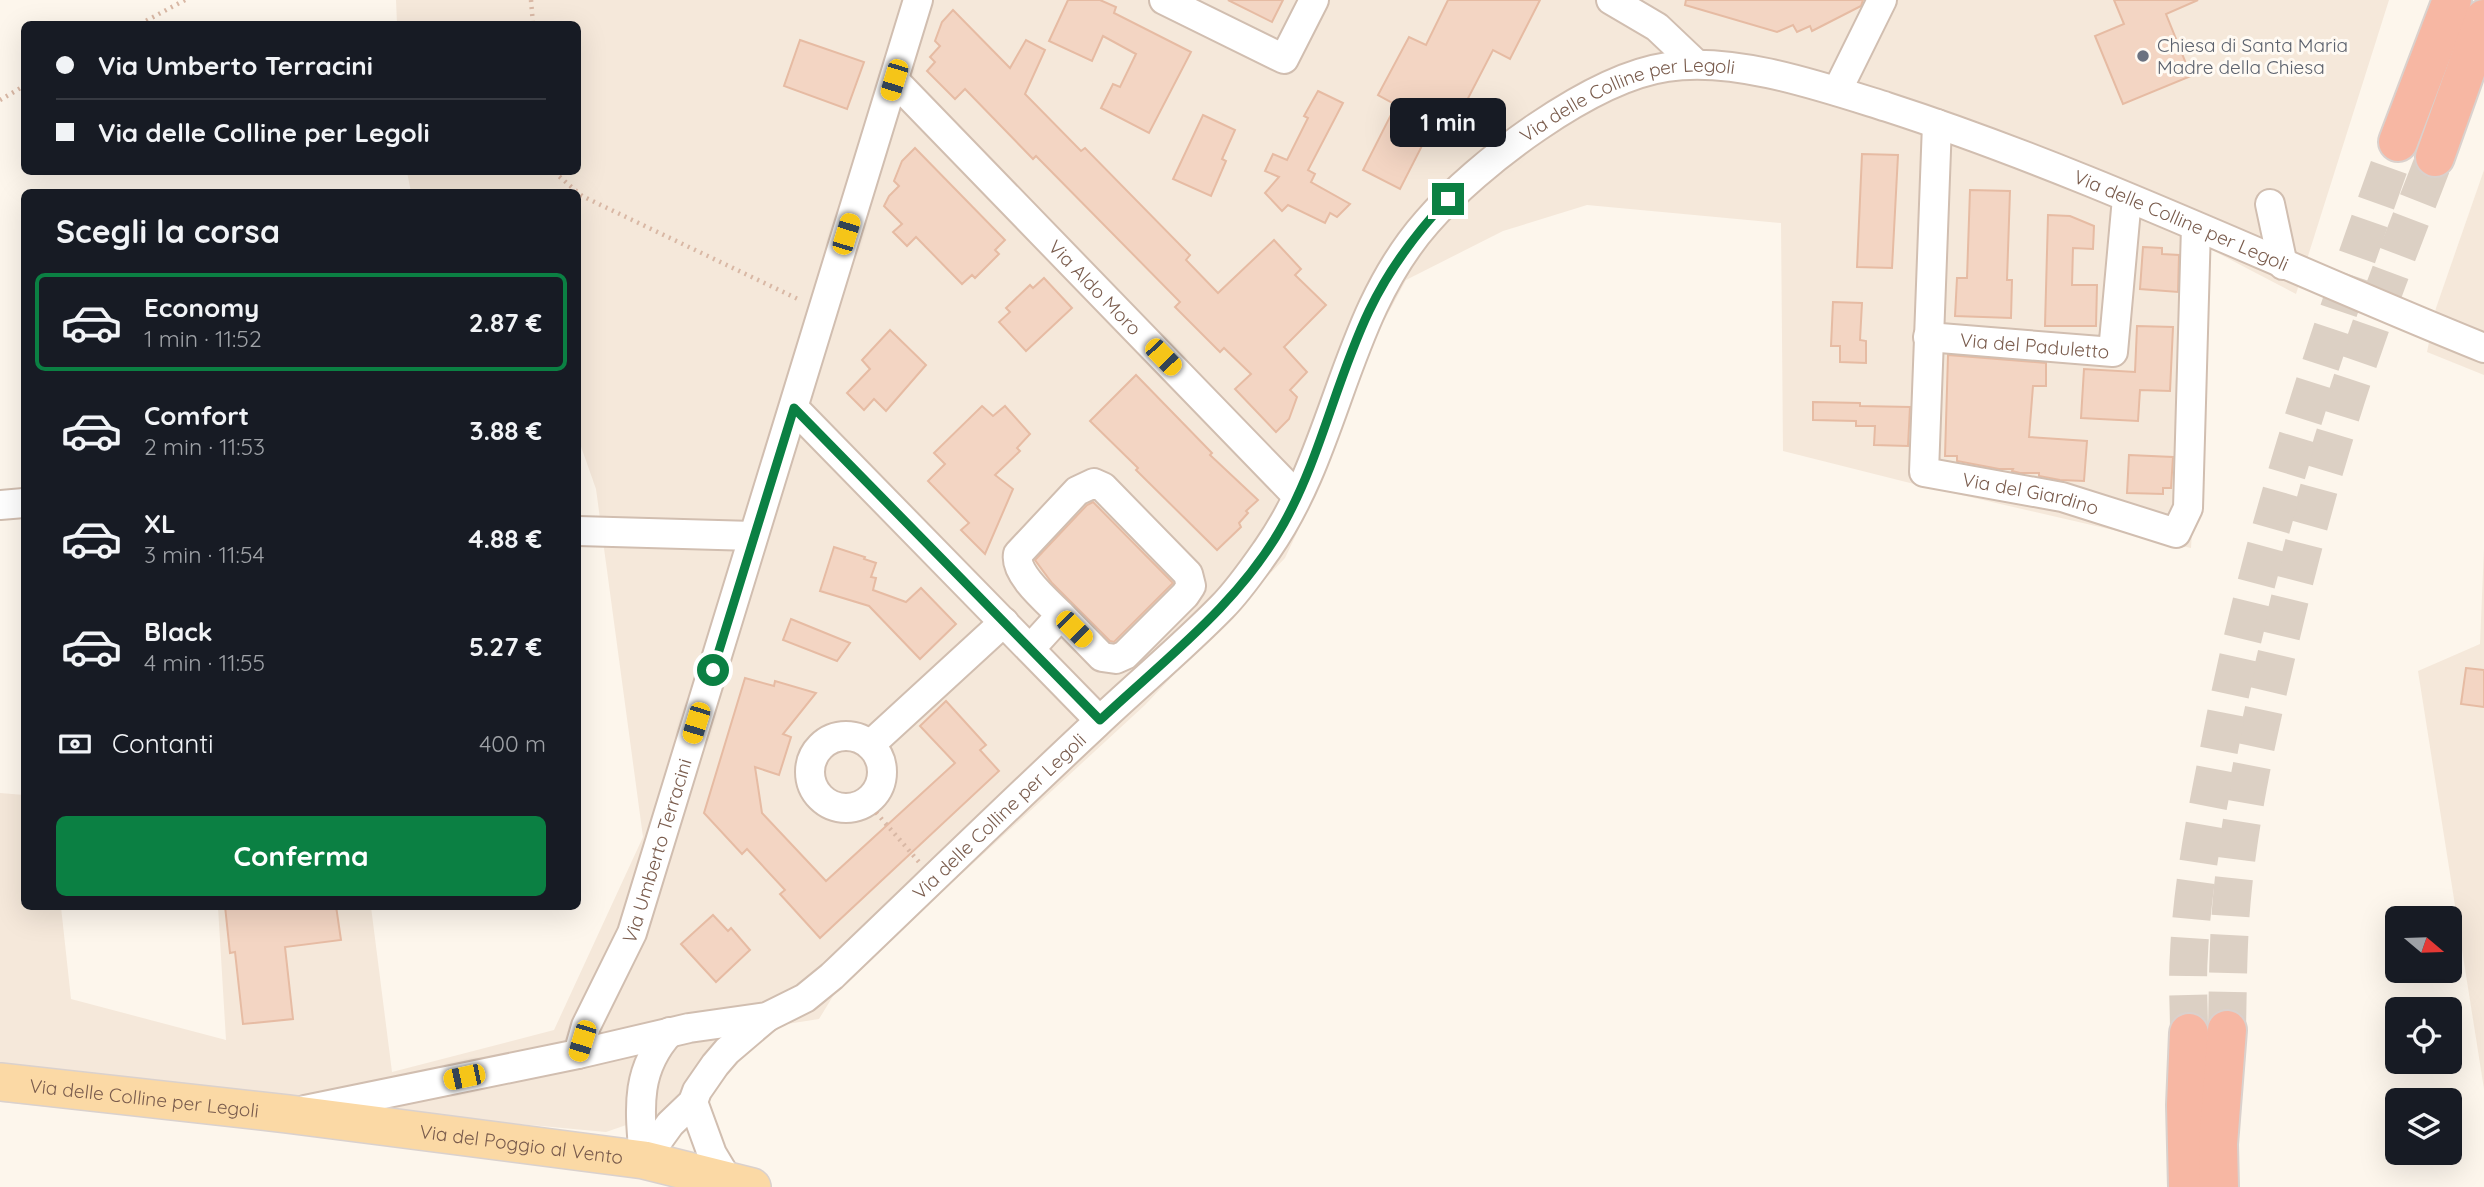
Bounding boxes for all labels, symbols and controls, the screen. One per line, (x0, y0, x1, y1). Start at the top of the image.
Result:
place label: Chiesa di Santa Maria Madre della Chiesa (2157, 33, 2348, 79)
marker: Chiesa di Santa Maria Madre della Chiesa (2135, 48, 2151, 64)
text: Via Umberto Terracini (98, 49, 373, 82)
street label: Via delle Colline per Legoli (1515, 53, 1736, 147)
car (878, 57, 911, 103)
callout: 1 min (1390, 97, 1506, 146)
text: 1 min (1420, 108, 1476, 137)
text: Via delle Colline per Legoli (98, 116, 430, 149)
street label: Via delle Colline per Legoli (2070, 165, 2292, 276)
route end (1432, 183, 1464, 215)
text: Scegli la corsa (56, 211, 280, 251)
car (830, 211, 863, 257)
street label: Via Aldo Moro (1043, 235, 1147, 340)
icon: car (60, 291, 123, 354)
text: Economy (144, 291, 259, 324)
text: 2.87 € (469, 306, 542, 339)
text: 1 min · 11:52 (144, 324, 262, 353)
street label: Via del Paduletto (1959, 328, 2110, 364)
car (1141, 335, 1186, 379)
icon: car (60, 399, 123, 462)
text: Comfort (144, 399, 249, 432)
text: 3.88 € (469, 414, 542, 447)
text: 2 min · 11:53 (144, 432, 265, 461)
street label: Via del Giardino (1960, 467, 2102, 520)
icon: car (60, 507, 123, 570)
text: XL (144, 507, 176, 540)
text: 4.88 € (468, 522, 542, 555)
text: 3 min · 11:54 (144, 540, 265, 569)
car (1052, 607, 1097, 651)
icon: car (60, 615, 123, 678)
text: Black (144, 615, 213, 648)
text: 5.27 € (469, 630, 542, 663)
text: 4 min · 11:55 (144, 648, 265, 677)
route start (697, 654, 729, 686)
car (680, 700, 713, 746)
icon: cash (56, 725, 94, 763)
text: Contanti (112, 727, 214, 760)
street label: Via delle Colline per Legoli (907, 728, 1091, 904)
text: 400 m (479, 729, 546, 758)
street label: Via Umberto Terracini (617, 755, 697, 947)
button: Conferma (56, 816, 546, 896)
north arrow (2385, 906, 2462, 984)
map controls (2385, 906, 2462, 1165)
button: locate (2385, 997, 2462, 1074)
car (566, 1018, 599, 1064)
car (442, 1062, 487, 1092)
street label: Via delle Colline per Legoli (28, 1073, 260, 1123)
button: layers (2385, 1088, 2462, 1165)
street label: Via del Poggio al Vento (418, 1119, 625, 1169)

